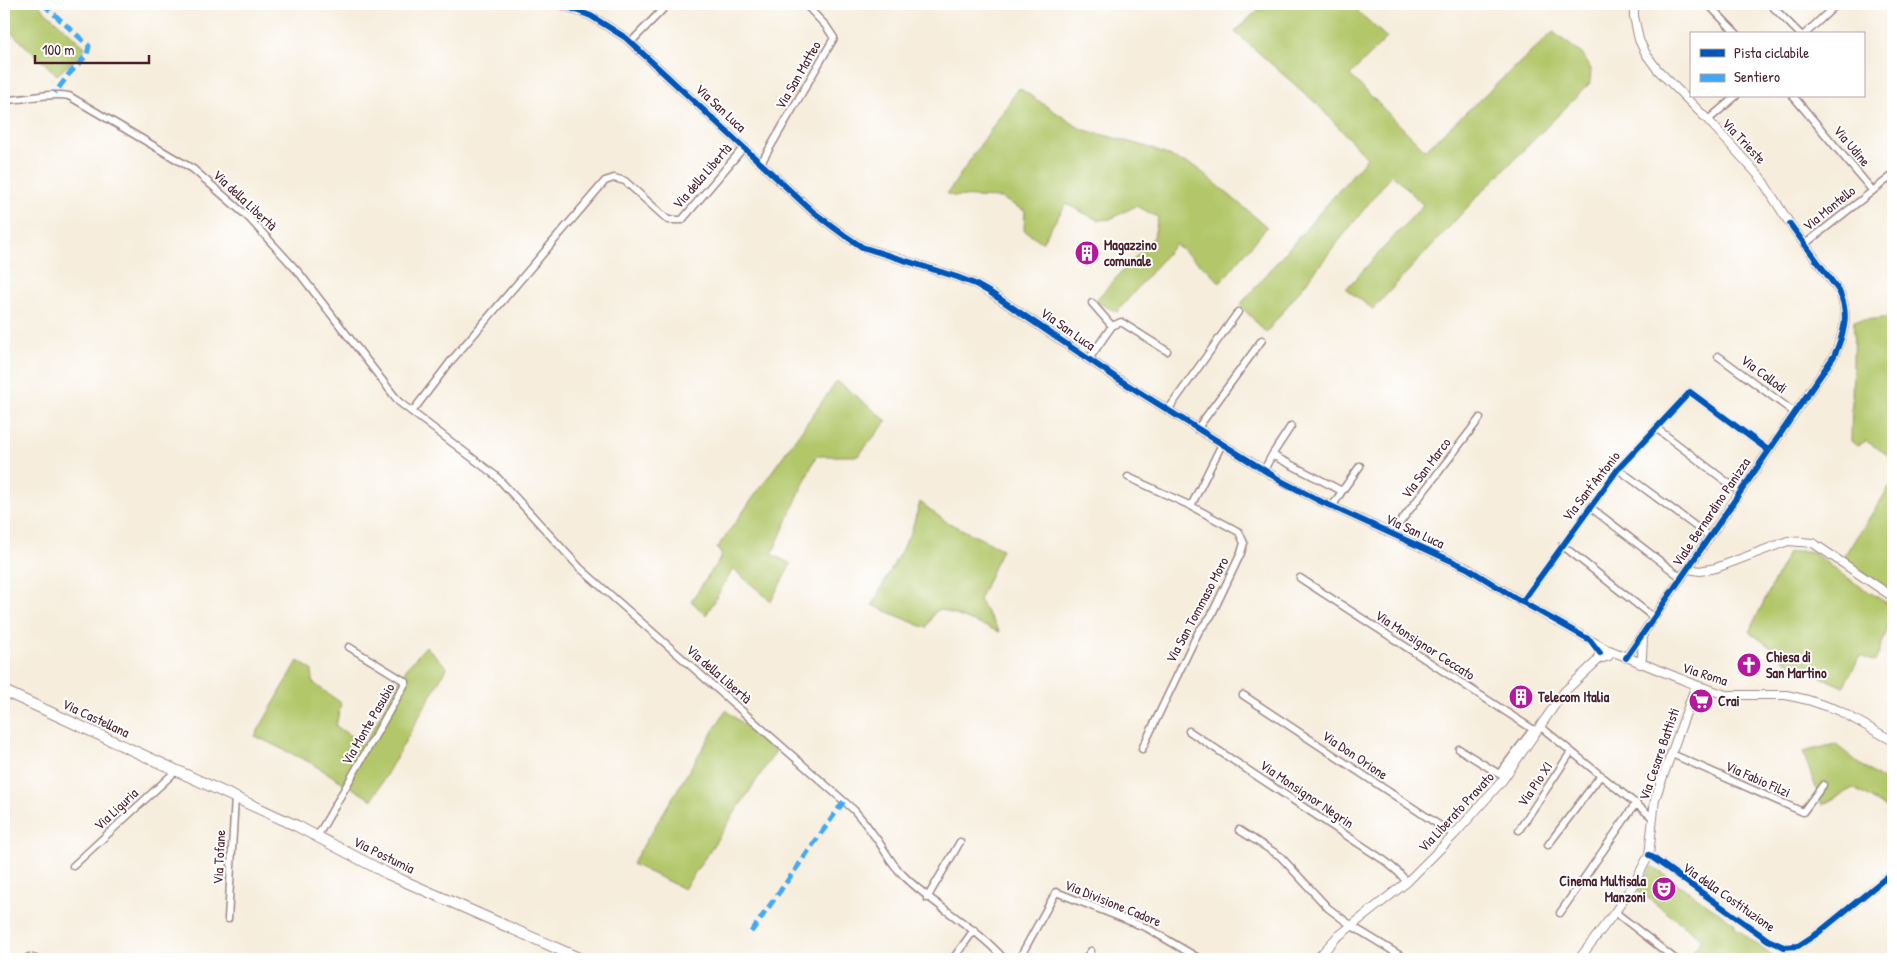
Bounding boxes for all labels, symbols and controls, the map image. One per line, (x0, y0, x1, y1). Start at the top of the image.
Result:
scale bar (35, 32, 149, 64)
legend (1690, 32, 1864, 98)
street label: Via San Matteo (770, 37, 825, 112)
text: 100 m (42, 39, 75, 60)
text: Pista ciclabile (1734, 42, 1809, 63)
text: Sentiero (1734, 66, 1780, 87)
street label: Via San Luca (692, 79, 751, 136)
street label: Via Trieste (1718, 114, 1771, 168)
street label: Via Udine (1830, 121, 1875, 170)
street label: Via della Libertà (668, 139, 736, 212)
street label: Via della Libertà (209, 165, 282, 235)
street label: Via Montello (1799, 180, 1859, 235)
place label: Magazzino comunale (1104, 235, 1157, 270)
building icon: Magazzino comunale (1074, 240, 1100, 266)
street label: Via San Luca (1037, 303, 1100, 355)
street label: Via Collodi (1737, 350, 1791, 397)
street label: Via San Marco (1397, 433, 1455, 502)
street label: Via Sant'Antonio (1557, 447, 1624, 525)
street label: Viale Bernardino Panizza (1667, 453, 1754, 570)
street label: Via San Luca (1383, 509, 1448, 553)
street label: Via San Tommaso Moro (1161, 553, 1233, 666)
street label: Via Monsignor Ceccato (1371, 605, 1479, 685)
street label: Via della Libertà (683, 640, 756, 708)
place label: Chiesa di San Martino (1766, 647, 1827, 682)
church icon: Chiesa di San Martino (1736, 652, 1762, 678)
street label: Via Roma (1680, 657, 1731, 690)
street label: Via Monte Pasubio (336, 679, 399, 768)
building icon: Telecom Italia (1508, 684, 1534, 710)
place label: Telecom Italia (1537, 687, 1610, 706)
supermarket icon: Crai (1688, 688, 1714, 714)
place label: Crai (1718, 691, 1740, 710)
street label: Via Castellana (60, 694, 133, 742)
street label: Via Cesare Battisti (1634, 705, 1683, 803)
street label: Via Don Orione (1319, 726, 1392, 784)
street label: Via Monsignor Negrin (1256, 755, 1358, 833)
street label: Via Fabio Filzi (1723, 756, 1794, 801)
street label: Via Pio XI (1513, 758, 1556, 810)
street label: Via Liberato Pravato (1414, 767, 1498, 856)
street label: Via Liguria (89, 783, 143, 835)
street label: Via Tofane (208, 829, 229, 885)
street label: Via Postumia (350, 832, 419, 878)
street label: Via della Costituzione (1679, 857, 1780, 936)
place label: Cinema Multisala Manzoni (1559, 871, 1647, 906)
street label: Via Divisione Cadore (1062, 874, 1165, 931)
theatre icon: Cinema Multisala Manzoni (1651, 876, 1677, 902)

